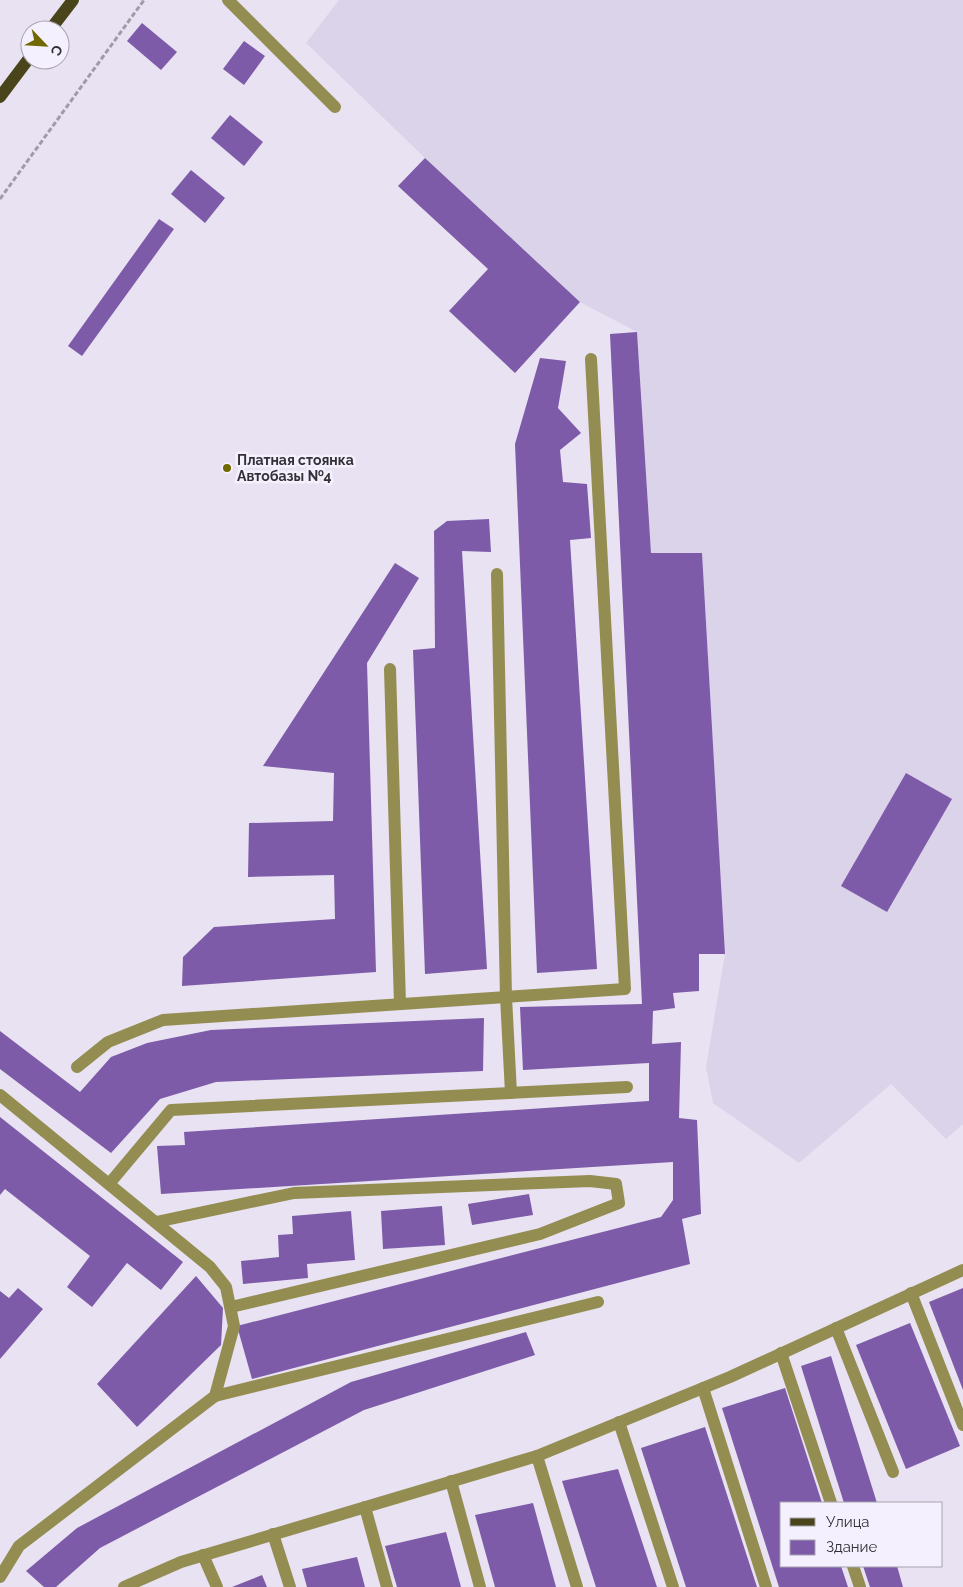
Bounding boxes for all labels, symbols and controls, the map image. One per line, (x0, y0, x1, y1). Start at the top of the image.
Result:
north arrow (20, 20, 70, 70)
text: С (47, 43, 66, 59)
place label: Платная стоянка Автобазы №4 (237, 452, 354, 484)
marker: Платная стоянка Автобазы №4 (221, 462, 233, 474)
legend (780, 1502, 943, 1567)
text: Улица (826, 1513, 870, 1531)
text: Здание (826, 1538, 878, 1556)

